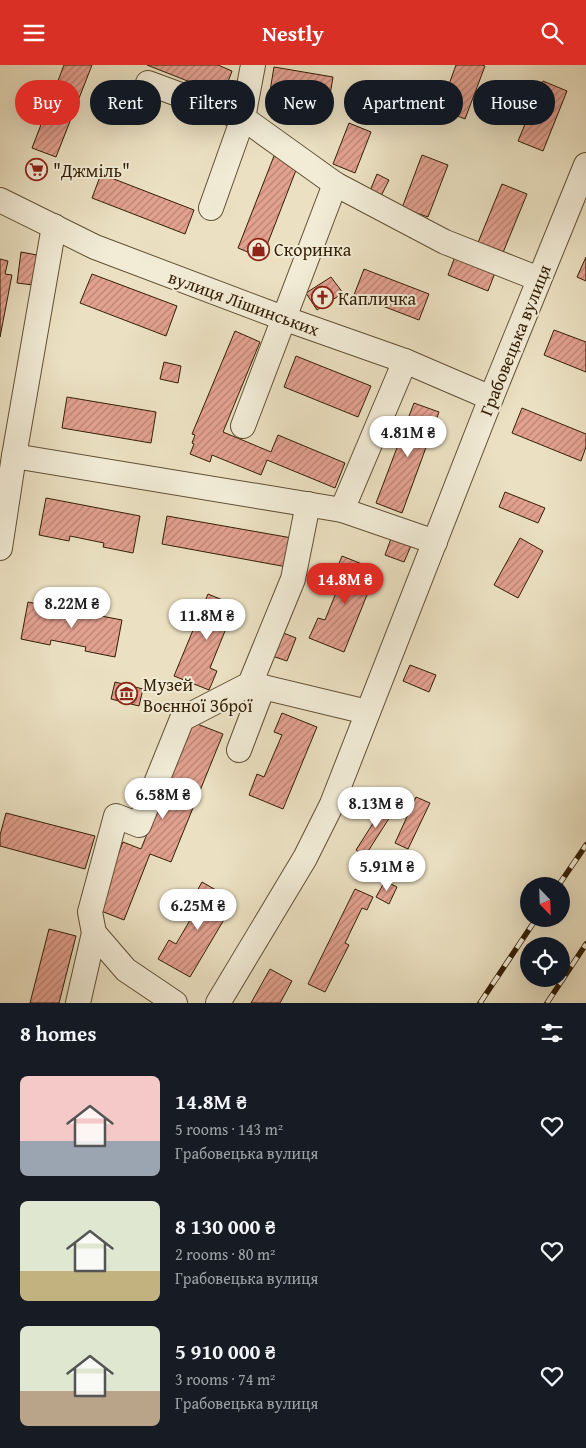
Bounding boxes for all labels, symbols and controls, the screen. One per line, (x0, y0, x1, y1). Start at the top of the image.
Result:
text: Nestly (262, 17, 324, 49)
icon: menu (20, 19, 48, 47)
icon: search (538, 19, 566, 47)
chip: Buy (15, 80, 80, 125)
chip: Rent (90, 80, 161, 125)
chip: Filters (171, 80, 255, 125)
chip: New (265, 80, 334, 125)
chip: Apartment (344, 80, 463, 125)
chip: House (473, 80, 555, 125)
place label: "Джміль" (53, 157, 130, 184)
supermarket icon: "Джміль" (25, 158, 49, 182)
place label: Скоринка (274, 236, 352, 263)
shop icon: Скоринка (246, 237, 270, 261)
street label: Грабовецька вулиця (472, 260, 558, 420)
street label: вулиця Лішинських (165, 263, 324, 343)
place label: Капличка (338, 285, 416, 312)
church icon: Капличка (310, 286, 334, 310)
pin: 4.81M ₴ (362, 415, 454, 458)
text: 4.81M ₴ (381, 420, 435, 444)
pin: 14.8M ₴ (299, 563, 391, 605)
text: 14.8M ₴ (318, 567, 372, 591)
pin: 8.22M ₴ (26, 587, 118, 629)
text: 8.22M ₴ (45, 591, 99, 615)
pin: 11.8M ₴ (161, 599, 253, 641)
text: 11.8M ₴ (180, 603, 234, 627)
place label: Музей Воєнної Зброї (143, 671, 253, 719)
museum icon: Музей Воєнної Зброї (115, 682, 139, 706)
pin: 6.58M ₴ (117, 777, 209, 820)
text: 6.58M ₴ (136, 782, 190, 806)
pin: 8.13M ₴ (330, 787, 422, 829)
text: 8.13M ₴ (349, 791, 403, 815)
pin: 5.91M ₴ (341, 849, 433, 892)
text: 5.91M ₴ (360, 854, 414, 878)
north arrow (520, 877, 570, 927)
map controls (520, 877, 570, 987)
pin: 6.25M ₴ (152, 889, 244, 931)
text: 6.25M ₴ (171, 893, 225, 917)
button: locate (520, 937, 570, 987)
text: 8 homes (20, 1018, 96, 1049)
icon: filters (538, 1019, 566, 1047)
text: 14.8M ₴ (175, 1086, 247, 1117)
icon: home (60, 1096, 120, 1156)
icon: heart (538, 1112, 566, 1140)
text: 5 rooms · 143 m² (175, 1117, 283, 1141)
text: Грабовецька вулиця (175, 1141, 318, 1165)
text: 8 130 000 ₴ (175, 1211, 276, 1242)
icon: home (60, 1221, 120, 1281)
icon: heart (538, 1237, 566, 1265)
text: 2 rooms · 80 m² (175, 1242, 275, 1266)
text: Грабовецька вулиця (175, 1266, 318, 1290)
text: 5 910 000 ₴ (175, 1336, 276, 1367)
icon: home (60, 1346, 120, 1406)
icon: heart (538, 1362, 566, 1390)
text: 3 rooms · 74 m² (175, 1367, 275, 1391)
text: Грабовецька вулиця (175, 1391, 318, 1415)

